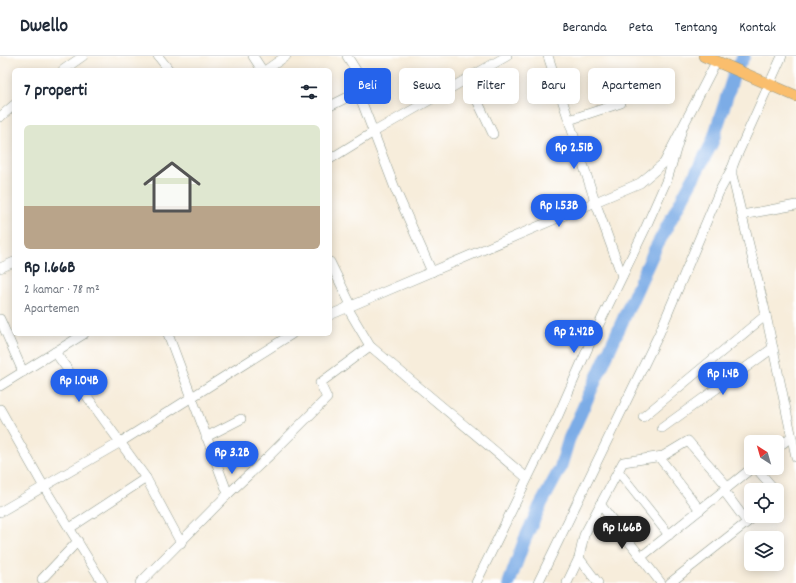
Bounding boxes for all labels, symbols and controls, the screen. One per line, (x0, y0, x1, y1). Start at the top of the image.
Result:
text: Dwello (20, 14, 68, 41)
text: Beranda (562, 18, 607, 38)
text: Peta (629, 18, 653, 38)
text: Tentang (675, 18, 717, 38)
text: Kontak (739, 18, 776, 38)
chip: Beli (344, 68, 391, 104)
chip: Sewa (399, 68, 455, 104)
chip: Filter (463, 68, 519, 104)
chip: Baru (527, 68, 580, 104)
chip: Apartemen (588, 68, 675, 104)
text: 7 properti (24, 80, 87, 104)
icon: filters (298, 81, 320, 103)
pin: Rp 2.51B (533, 136, 615, 170)
text: Rp 2.51B (555, 139, 593, 158)
icon: home (136, 151, 208, 223)
pin: Rp 1.53B (518, 194, 600, 228)
text: Rp 1.53B (540, 197, 578, 216)
text: Rp 1.66B (24, 257, 75, 281)
text: 2 kamar · 78 m² (24, 281, 100, 300)
text: Apartemen (24, 300, 79, 319)
pin: Rp 2.42B (533, 320, 615, 354)
text: Rp 2.42B (554, 323, 594, 342)
pin: Rp 1.4B (686, 362, 760, 396)
text: Rp 1.4B (707, 365, 739, 384)
pin: Rp 1.04B (38, 369, 120, 403)
text: Rp 1.04B (60, 372, 98, 391)
north arrow (744, 435, 784, 475)
map controls (744, 435, 784, 571)
pin: Rp 3.2B (195, 441, 269, 475)
text: Rp 3.2B (214, 444, 250, 463)
button: locate (744, 483, 784, 523)
pin: Rp 1.66B (581, 516, 663, 550)
text: Rp 1.66B (602, 519, 642, 538)
button: layers (744, 531, 784, 571)

